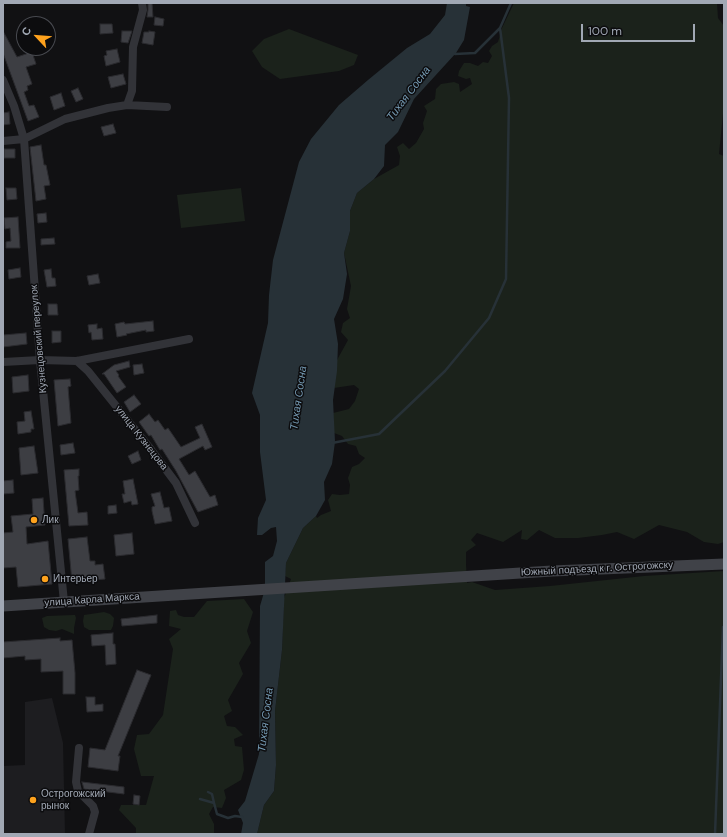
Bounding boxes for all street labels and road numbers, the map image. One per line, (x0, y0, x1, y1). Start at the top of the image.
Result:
street label: Кузнецовский переулок (28, 284, 50, 394)
street label: улица Кузнецова (112, 403, 170, 473)
street label: Южный подъезд к г. Острогожску (521, 559, 673, 579)
street label: улица Карла Маркса (44, 591, 140, 609)

